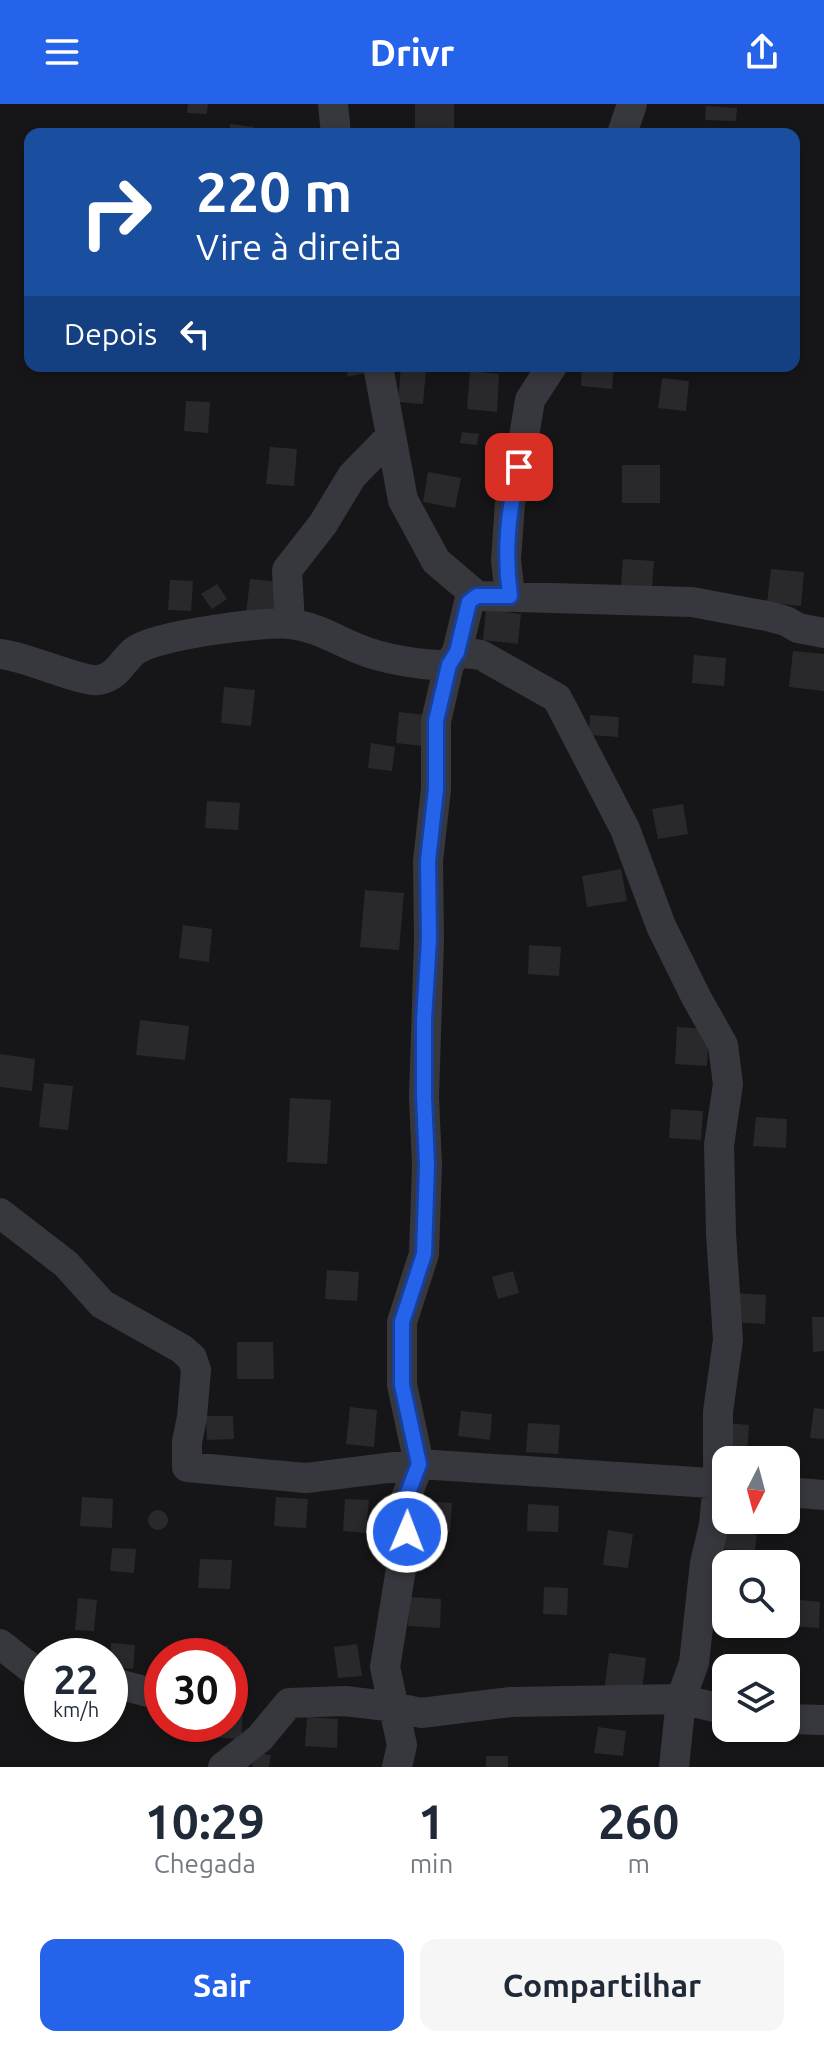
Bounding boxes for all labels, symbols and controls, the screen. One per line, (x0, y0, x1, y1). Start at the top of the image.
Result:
icon: menu (40, 30, 84, 74)
icon: share (740, 30, 784, 74)
text: Drivr (370, 32, 454, 73)
icon: right (64, 160, 168, 264)
text: 220 m (196, 160, 352, 223)
text: Vire à direita (196, 226, 402, 267)
icon: left (173, 312, 217, 356)
text: Depois (64, 317, 157, 351)
pin (485, 433, 553, 501)
icon: arrive (497, 445, 541, 489)
north arrow (712, 1446, 800, 1534)
map controls (712, 1446, 800, 1742)
position arrow (365, 1490, 449, 1574)
button: search (712, 1550, 800, 1638)
speed limit sign: 30 (144, 1638, 248, 1742)
button: layers (712, 1654, 800, 1742)
text: 22 (53, 1657, 99, 1702)
text: km/h (53, 1698, 99, 1721)
text: 10:29 (145, 1794, 265, 1848)
text: 1 (418, 1794, 445, 1848)
text: 260 (598, 1794, 679, 1848)
text: Chegada (154, 1849, 256, 1878)
text: min (410, 1849, 453, 1878)
text: m (627, 1849, 650, 1878)
button: Sair (40, 1939, 404, 2031)
button: Compartilhar (420, 1939, 784, 2031)

